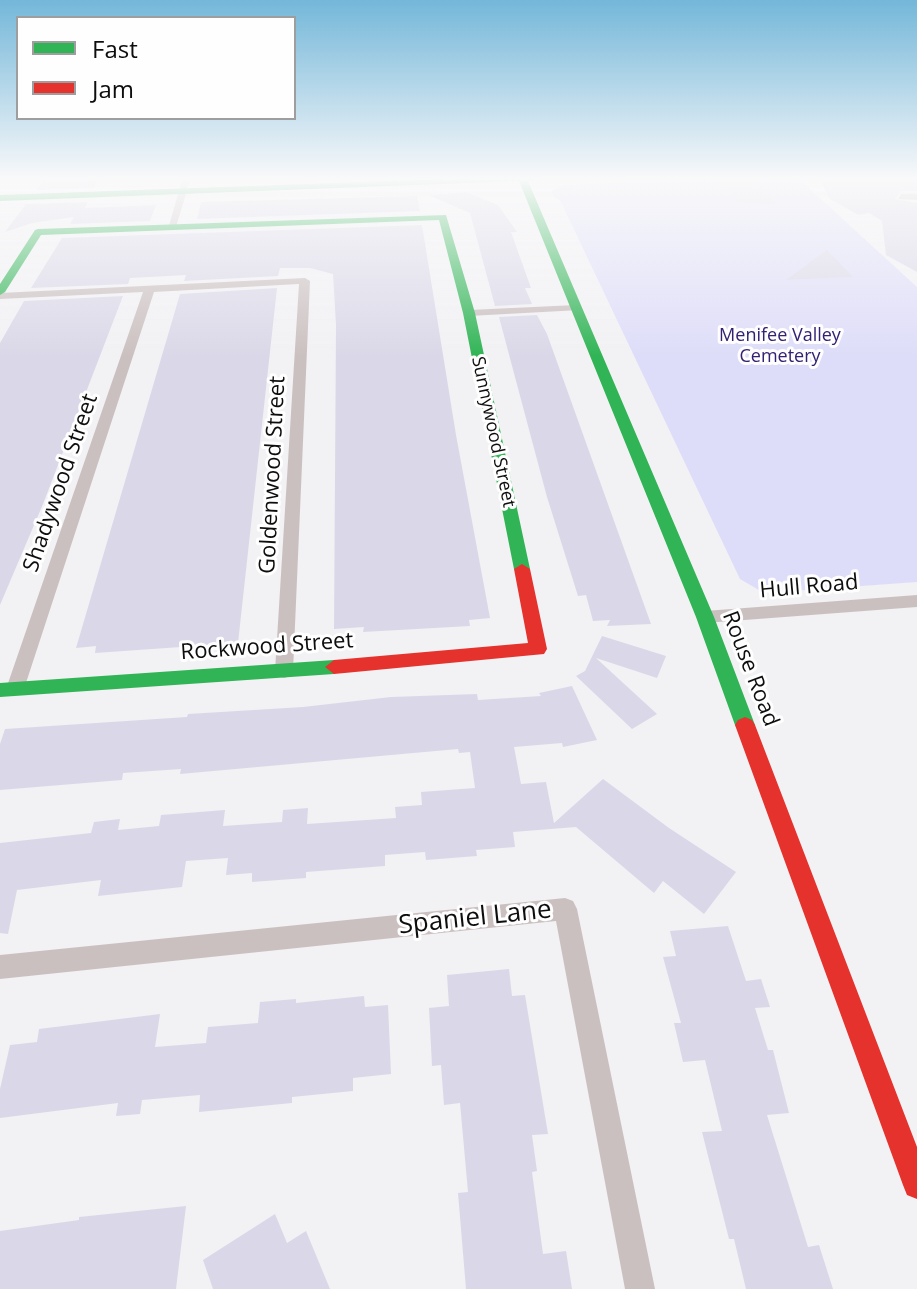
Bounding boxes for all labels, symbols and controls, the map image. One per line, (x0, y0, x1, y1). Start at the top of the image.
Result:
legend (16, 16, 296, 120)
text: Fast (92, 32, 138, 65)
text: Jam (92, 72, 134, 105)
park label: Menifee Valley Cemetery (719, 325, 841, 368)
street label: Sunnywood Street (466, 355, 520, 509)
street label: Goldenwood Street (255, 375, 291, 575)
street label: Shadywood Street (18, 391, 104, 575)
street label: Hull Road (759, 570, 859, 604)
street label: Rouse Road (716, 608, 784, 730)
street label: Rockwood Street (180, 628, 354, 666)
street label: Spaniel Lane (397, 894, 553, 942)

